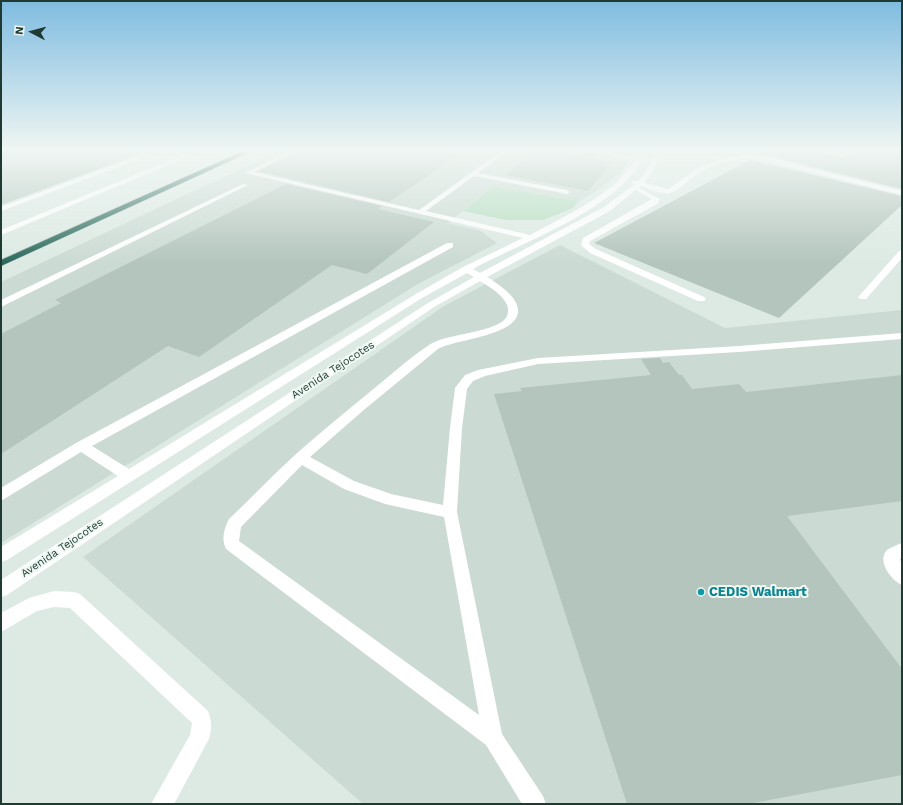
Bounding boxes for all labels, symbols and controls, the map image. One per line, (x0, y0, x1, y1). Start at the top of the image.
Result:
north arrow (12, 12, 52, 52)
text: N (13, 26, 26, 35)
street label: Avenida Tejocotes (289, 338, 377, 402)
street label: Avenida Tejocotes (18, 516, 106, 580)
place label: CEDIS Walmart (709, 584, 807, 600)
marker: CEDIS Walmart (696, 587, 706, 597)

